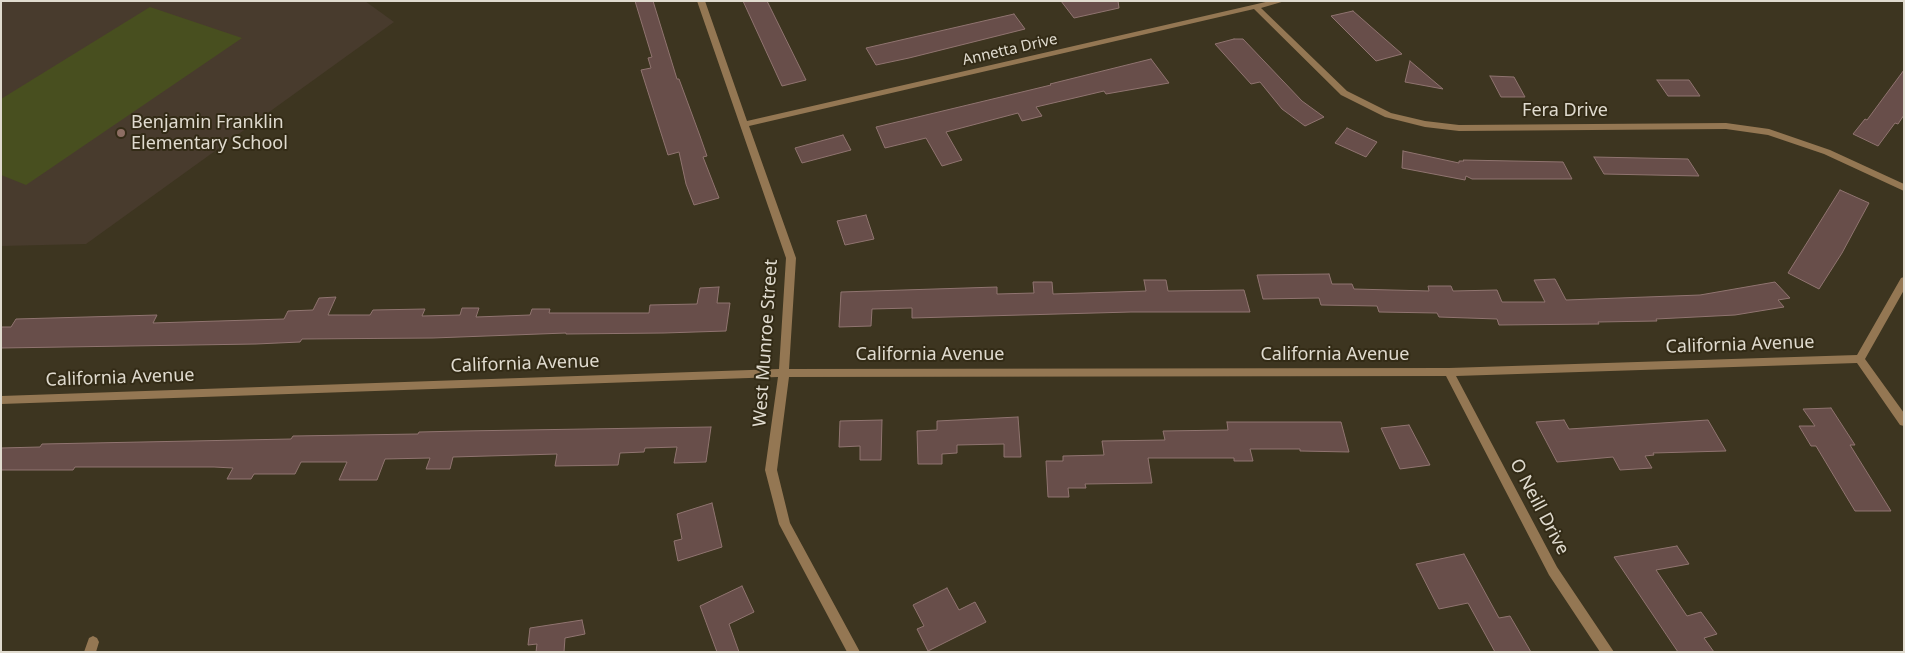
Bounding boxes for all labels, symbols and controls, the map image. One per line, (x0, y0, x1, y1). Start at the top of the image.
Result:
street label: Annetta Drive (961, 30, 1059, 70)
street label: Fera Drive (1522, 100, 1608, 122)
place label: Benjamin Franklin Elementary School (131, 112, 288, 154)
marker: Benjamin Franklin Elementary School (115, 127, 127, 139)
street label: West Munroe Street (749, 258, 783, 428)
street label: California Avenue (1665, 332, 1815, 358)
street label: California Avenue (855, 344, 1005, 366)
street label: California Avenue (1260, 344, 1410, 366)
street label: California Avenue (450, 351, 600, 377)
street label: California Avenue (45, 365, 195, 391)
street label: O Neill Drive (1505, 455, 1573, 559)

